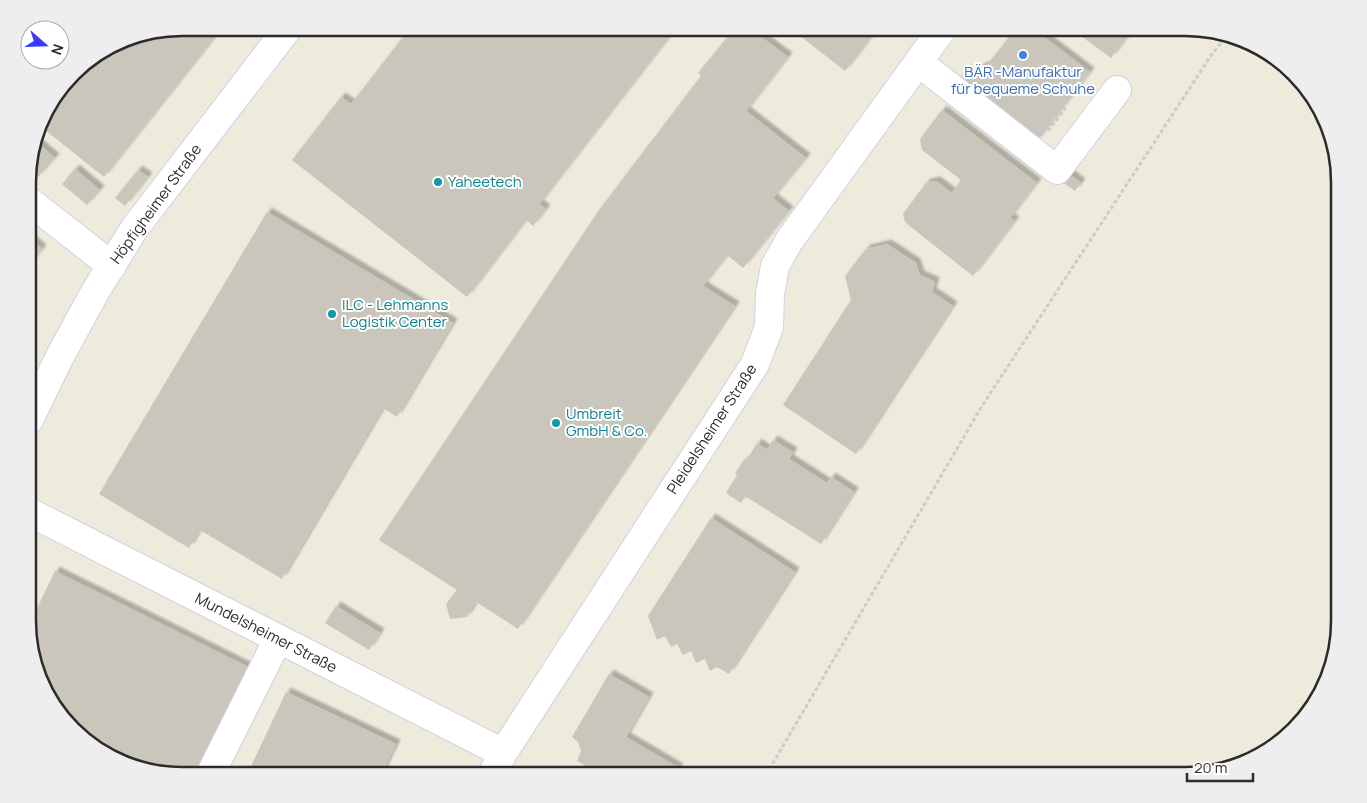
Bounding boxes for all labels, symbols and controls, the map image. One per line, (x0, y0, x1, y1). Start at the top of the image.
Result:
north arrow (20, 20, 70, 70)
text: N (47, 42, 68, 58)
marker: BÄR -Manufaktur für bequeme Schuhe (1017, 49, 1029, 61)
place label: BÄR -Manufaktur für bequeme Schuhe (951, 61, 1095, 99)
street label: Höpfigheimer Straße (105, 139, 206, 268)
place label: Yaheetech (448, 171, 522, 192)
marker: Yaheetech (432, 176, 444, 188)
place label: ILC - Lehmanns Logistik Center (342, 294, 448, 332)
marker: ILC - Lehmanns Logistik Center (326, 308, 338, 320)
street label: Pleidelsheimer Straße (662, 359, 762, 498)
place label: Umbreit GmbH & Co. (566, 403, 647, 441)
marker: Umbreit GmbH & Co. (550, 417, 562, 429)
street label: Mundelsheimer Straße (192, 588, 341, 678)
scale bar (1187, 750, 1253, 782)
text: 20 m (1194, 757, 1227, 778)

